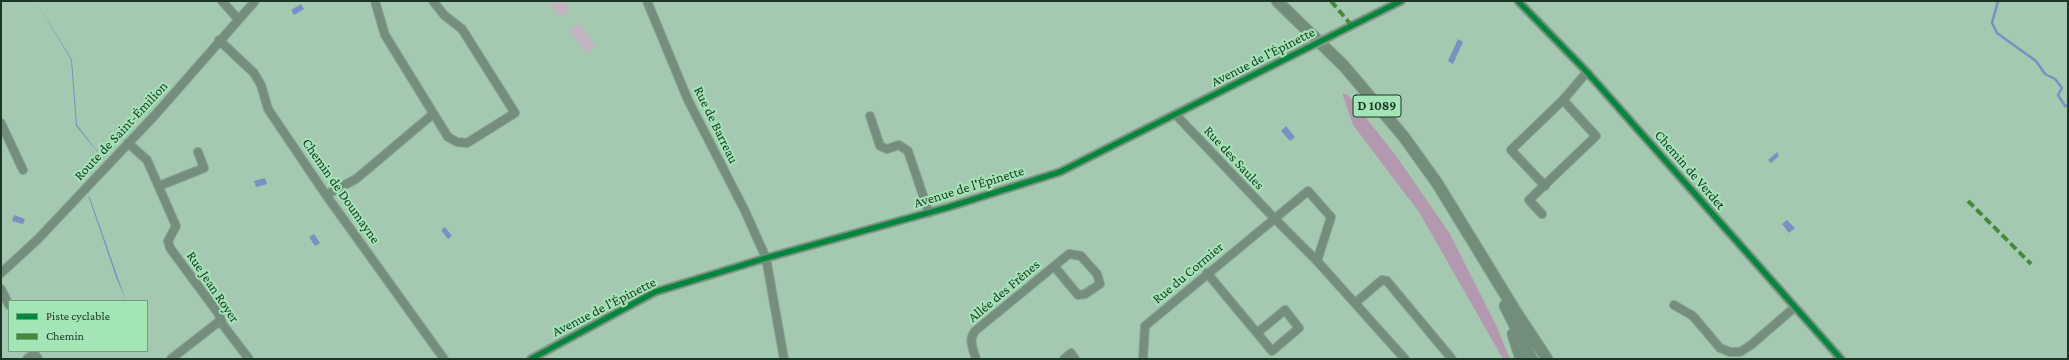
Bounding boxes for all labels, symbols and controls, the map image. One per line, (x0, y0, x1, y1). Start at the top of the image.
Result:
street label: Avenue de l'Épinette (1208, 24, 1318, 90)
street label: Route de Saint-Émilion (71, 78, 171, 184)
street label: Rue de Barreau (690, 84, 742, 166)
road number: D 1089 (1353, 95, 1401, 117)
street label: Rue des Saules (1200, 123, 1268, 193)
street label: Chemin de Verdet (1651, 127, 1729, 213)
street label: Chemin de Doumayne (298, 135, 384, 247)
street label: Avenue de l'Épinette (912, 162, 1026, 212)
street label: Rue du Cormier (1149, 238, 1227, 308)
street label: Rue Jean Royer (183, 248, 243, 326)
street label: Allée des Frênes (965, 256, 1043, 326)
street label: Avenue de l'Épinette (549, 274, 659, 340)
legend (8, 300, 148, 352)
text: Piste cyclable (46, 309, 110, 323)
text: Chemin (46, 329, 84, 343)

